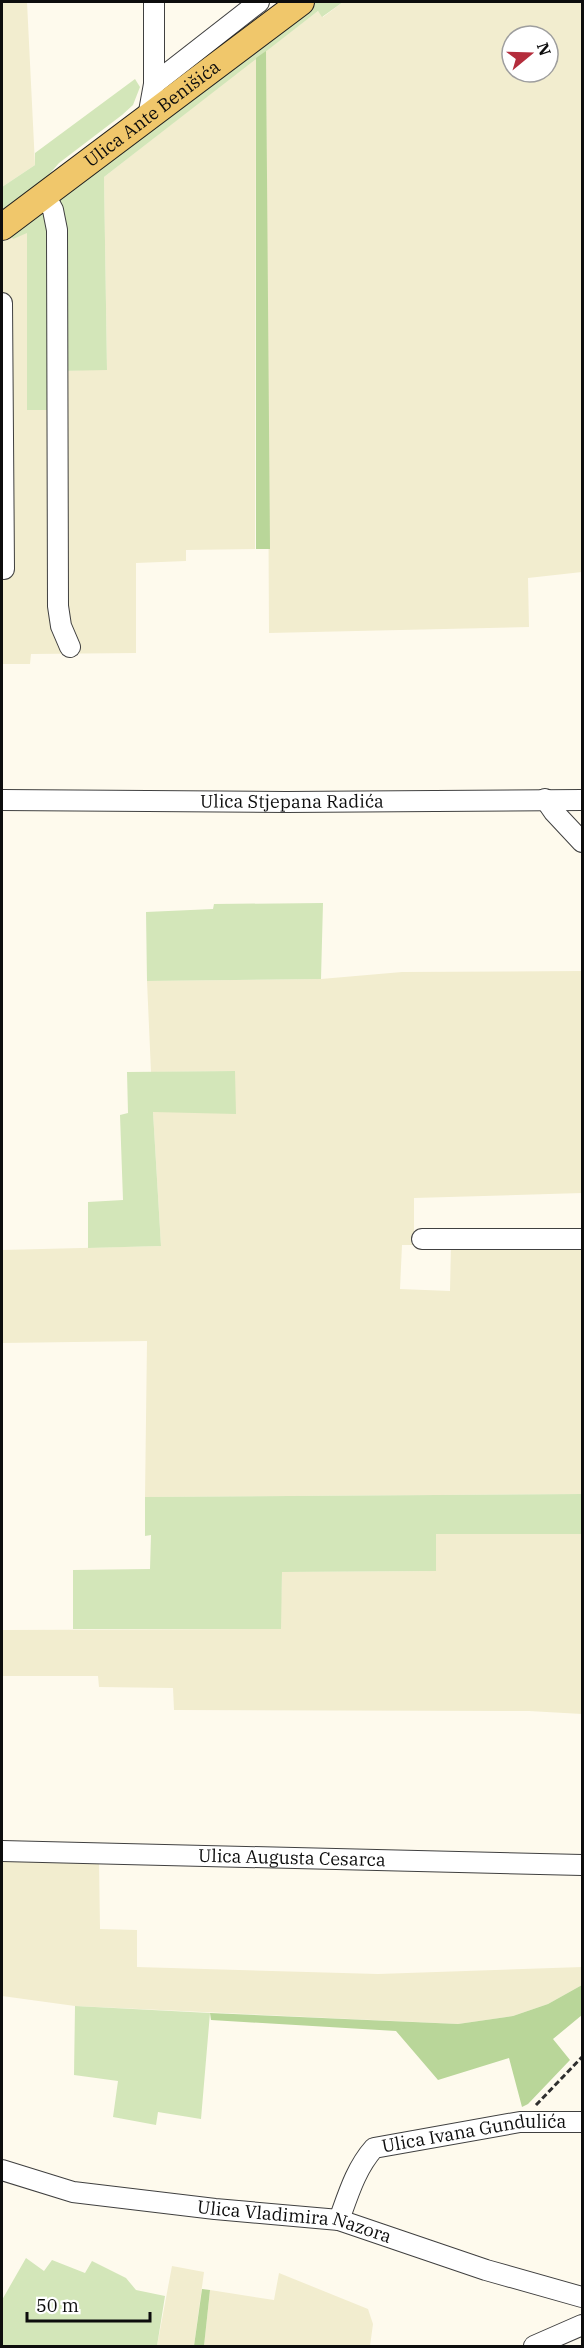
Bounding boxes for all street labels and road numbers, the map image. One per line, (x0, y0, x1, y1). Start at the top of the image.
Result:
street label: Ulica Ante Benišića (79, 55, 225, 172)
street label: Ulica Stjepana Radića (200, 789, 384, 813)
street label: Ulica Augusta Cesarca (198, 1844, 386, 1871)
street label: Ulica Ivana Gundulića (380, 2109, 567, 2157)
street label: Ulica Vladimira Nazora (196, 2195, 395, 2248)

